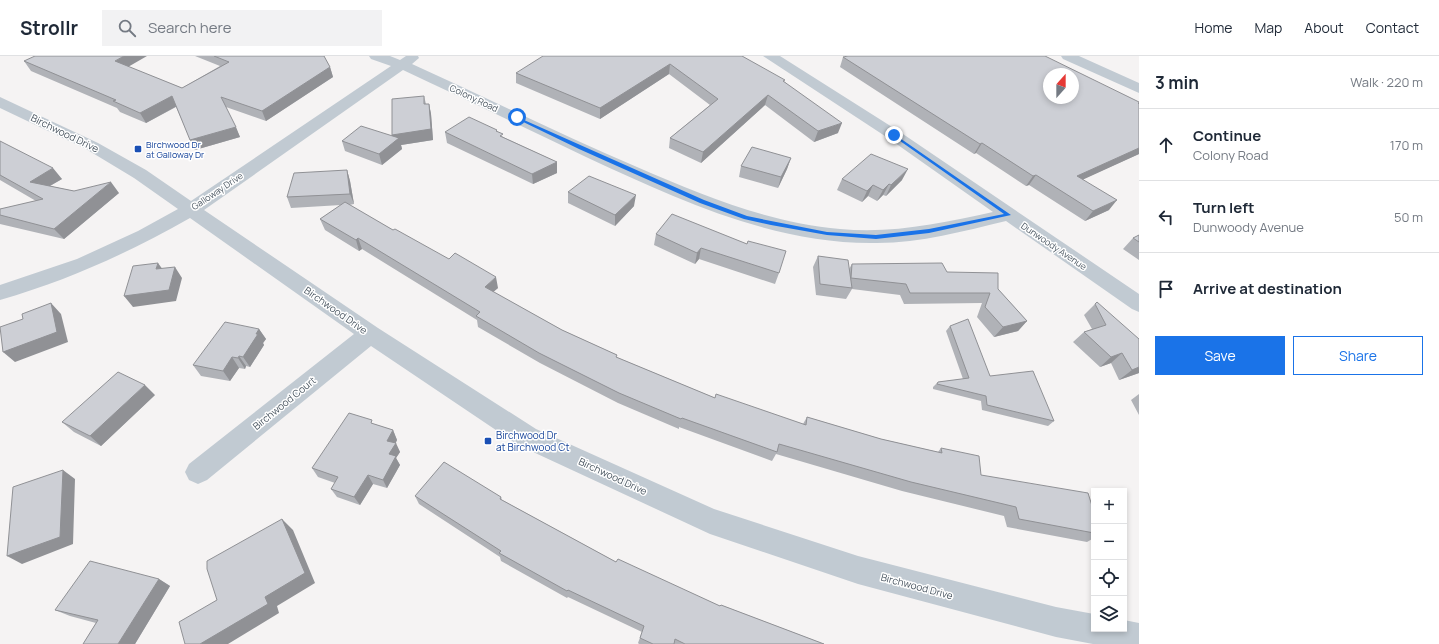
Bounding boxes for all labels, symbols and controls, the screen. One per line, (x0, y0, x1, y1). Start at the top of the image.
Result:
search box (102, 10, 382, 46)
text: Strollr (20, 15, 78, 41)
icon: search (116, 17, 138, 39)
text: Search here (148, 17, 231, 38)
text: Home (1195, 18, 1232, 37)
text: Map (1254, 18, 1282, 37)
text: About (1304, 18, 1344, 37)
text: Contact (1366, 18, 1419, 37)
north arrow (1043, 68, 1079, 104)
text: 3 min (1155, 71, 1199, 94)
text: Walk · 220 m (1350, 73, 1423, 91)
street label: Colony Road (448, 81, 500, 115)
route start (508, 108, 526, 126)
street label: Birchwood Drive (29, 110, 101, 156)
text: Continue (1193, 125, 1261, 146)
route end (885, 126, 903, 144)
icon: ahead (1155, 134, 1177, 156)
text: 170 m (1390, 136, 1423, 154)
place label: Birchwood Dr at Galloway Dr (146, 138, 205, 161)
marker: Birchwood Dr at Galloway Dr (133, 144, 143, 154)
text: Colony Road (1193, 146, 1268, 164)
street label: Galloway Drive (189, 169, 245, 213)
text: Turn left (1193, 197, 1255, 218)
icon: left (1155, 206, 1177, 228)
text: 50 m (1394, 208, 1423, 226)
text: Dunwoody Avenue (1193, 218, 1304, 236)
street label: Dunwoody Avenue (1019, 219, 1089, 273)
icon: arrive (1155, 278, 1177, 300)
text: Arrive at destination (1193, 278, 1342, 299)
street label: Birchwood Drive (302, 283, 370, 337)
button: Save (1155, 336, 1285, 375)
button: Share (1293, 336, 1423, 375)
street label: Birchwood Court (250, 373, 318, 433)
place label: Birchwood Dr at Birchwood Ct (496, 428, 569, 454)
marker: Birchwood Dr at Birchwood Ct (483, 436, 493, 446)
street label: Birchwood Drive (576, 454, 650, 498)
map controls (1091, 488, 1127, 632)
button: + (1091, 488, 1127, 524)
button: − (1091, 524, 1127, 560)
button: locate (1091, 560, 1127, 596)
street label: Birchwood Drive (879, 570, 955, 602)
button: layers (1091, 596, 1127, 632)

